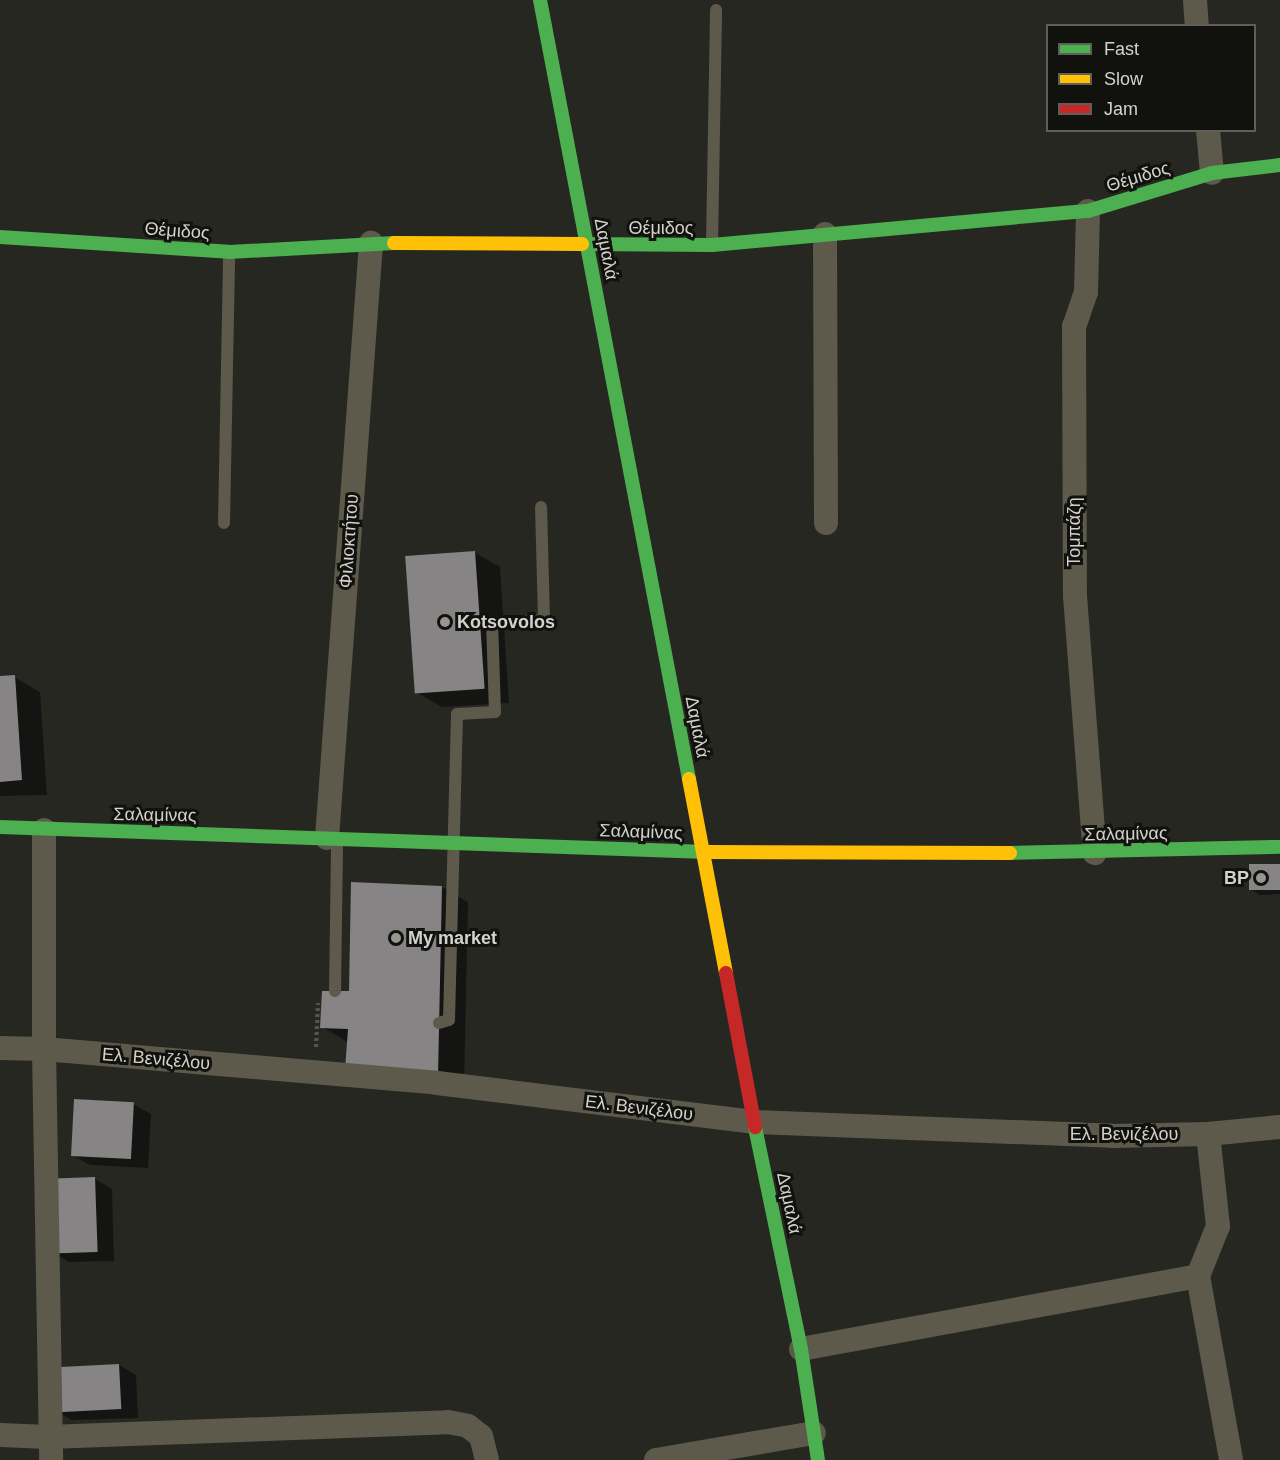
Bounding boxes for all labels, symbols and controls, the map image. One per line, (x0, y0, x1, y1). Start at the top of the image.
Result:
legend (1046, 24, 1256, 132)
text: Fast (1104, 39, 1139, 59)
text: Slow (1104, 69, 1143, 89)
text: Jam (1104, 99, 1138, 119)
street label: Θέμιδος (1104, 157, 1172, 197)
street label: Δαμαλά (589, 216, 623, 282)
street label: Θέμιδος (628, 217, 694, 239)
street label: Θέμιδος (144, 218, 210, 244)
street label: Φιλιοκτήτου (335, 493, 363, 589)
street label: Τομπάζη (1063, 497, 1085, 567)
place label: Kotsovolos (457, 611, 555, 633)
marker: Kotsovolos (438, 615, 452, 629)
street label: Δαμαλά (680, 694, 714, 760)
street label: Σαλαμίνας (113, 803, 197, 827)
street label: Σαλαμίνας (599, 820, 683, 844)
street label: Σαλαμίνας (1084, 822, 1168, 846)
place label: BP (1224, 867, 1249, 889)
marker: BP (1254, 871, 1268, 885)
place label: My market (408, 927, 497, 949)
marker: My market (389, 931, 403, 945)
street label: Ελ. Βενιζέλου (101, 1044, 211, 1074)
street label: Ελ. Βενιζέλου (584, 1091, 694, 1125)
street label: Ελ. Βενιζέλου (1070, 1123, 1178, 1145)
street label: Δαμαλά (772, 1170, 806, 1236)

